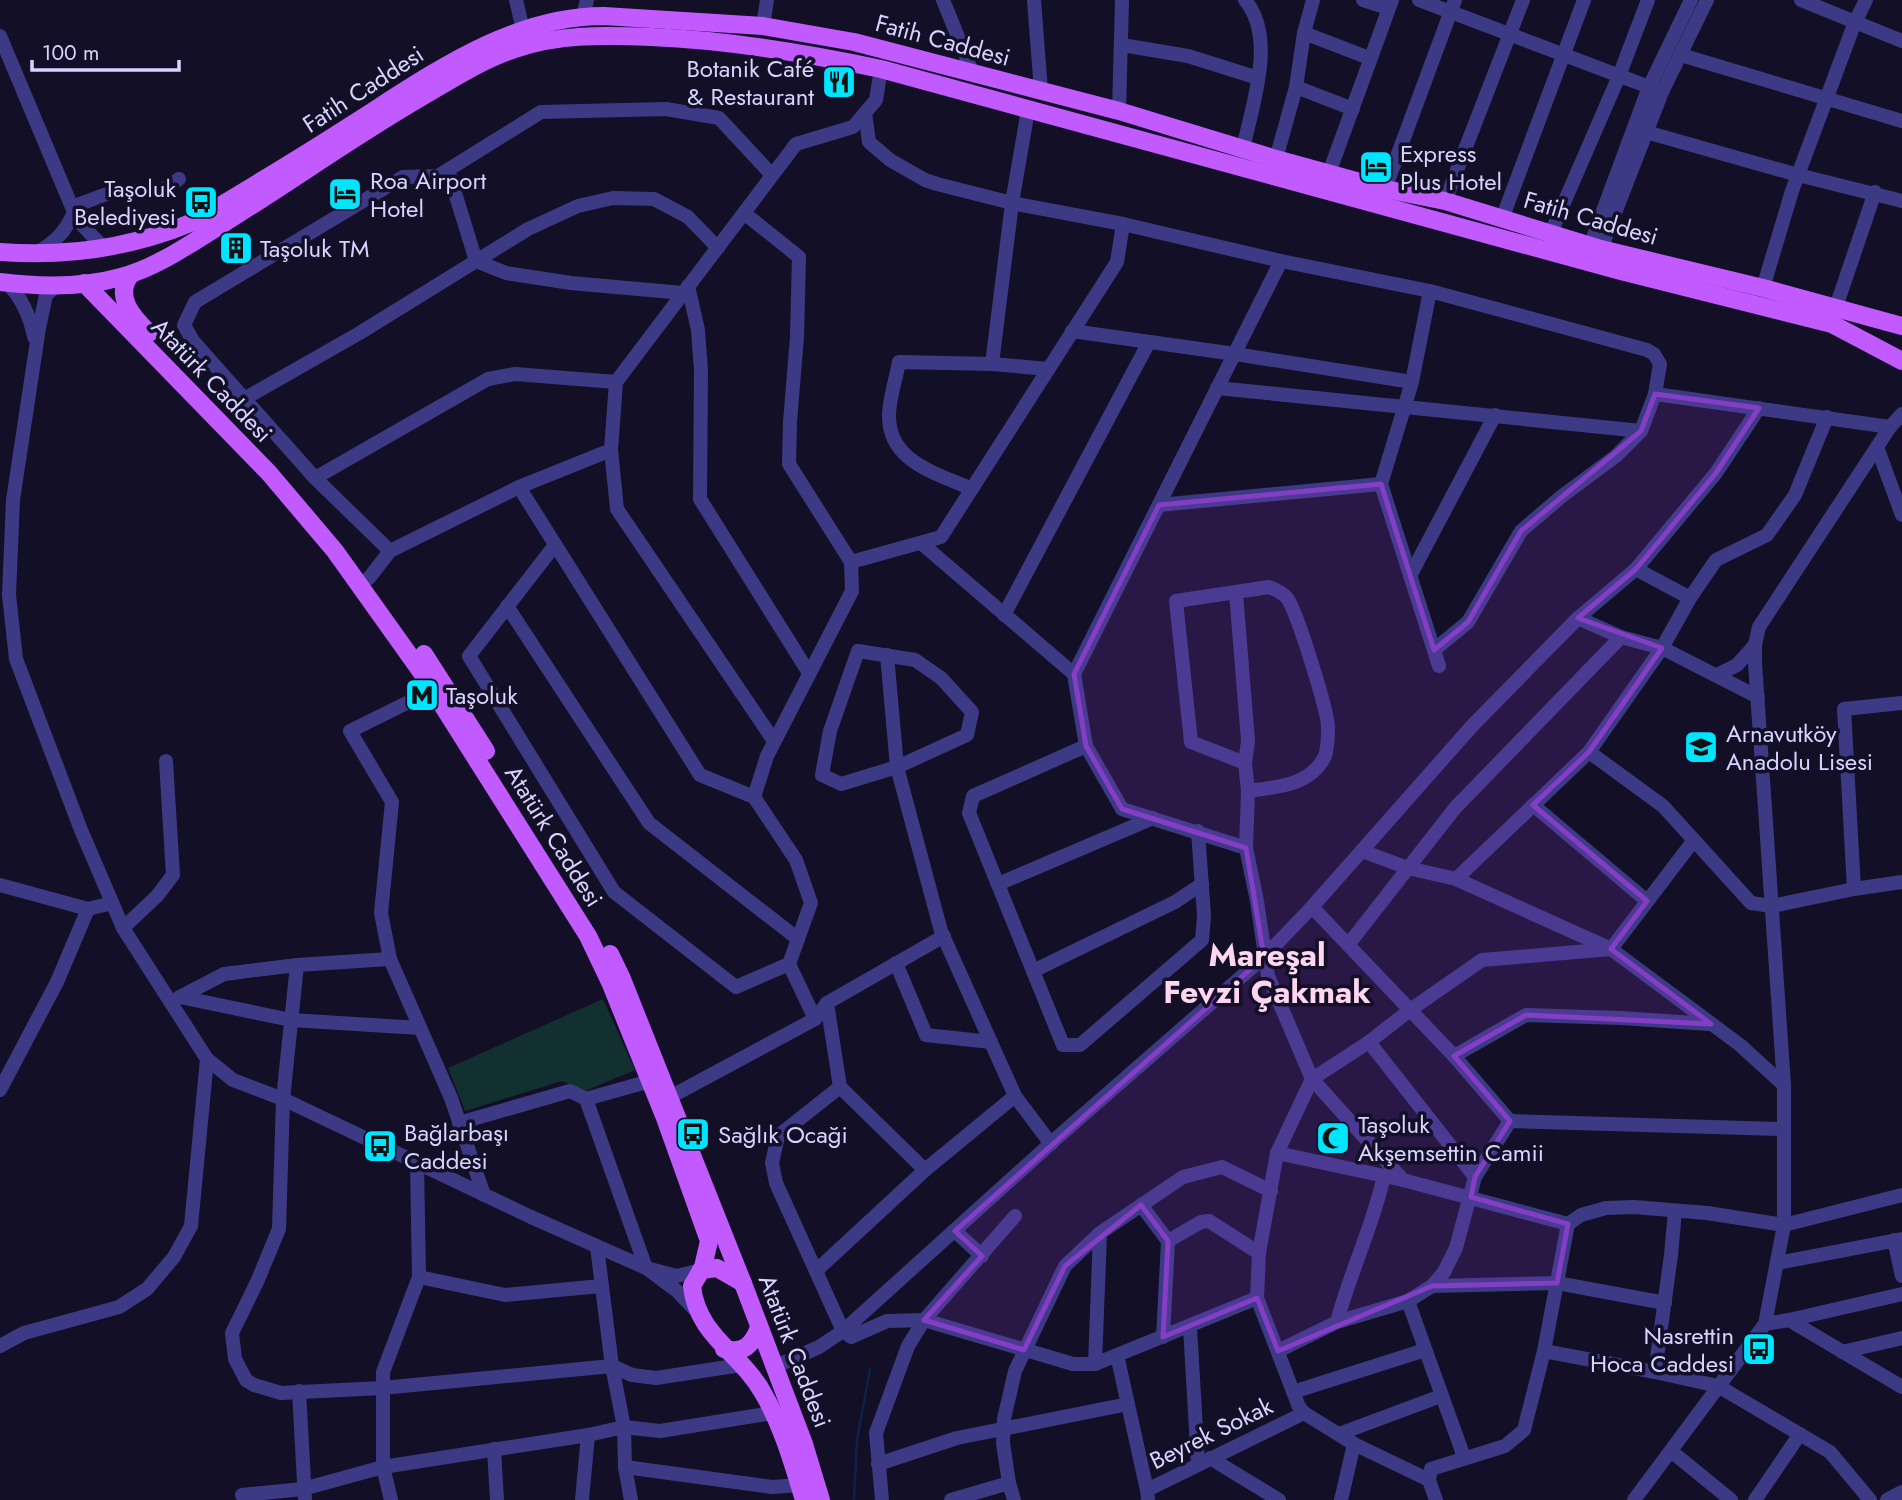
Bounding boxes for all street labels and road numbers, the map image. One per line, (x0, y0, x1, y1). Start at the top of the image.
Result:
street label: Fatih Caddesi (872, 5, 1014, 75)
street label: Fatih Caddesi (295, 37, 431, 141)
street label: Fatih Caddesi (1520, 182, 1662, 254)
street label: Atatürk Caddesi (143, 310, 281, 450)
street label: Atatürk Caddesi (496, 758, 612, 914)
street label: Atatürk Caddesi (750, 1270, 840, 1432)
street label: Beyrek Sokak (1144, 1388, 1279, 1478)

